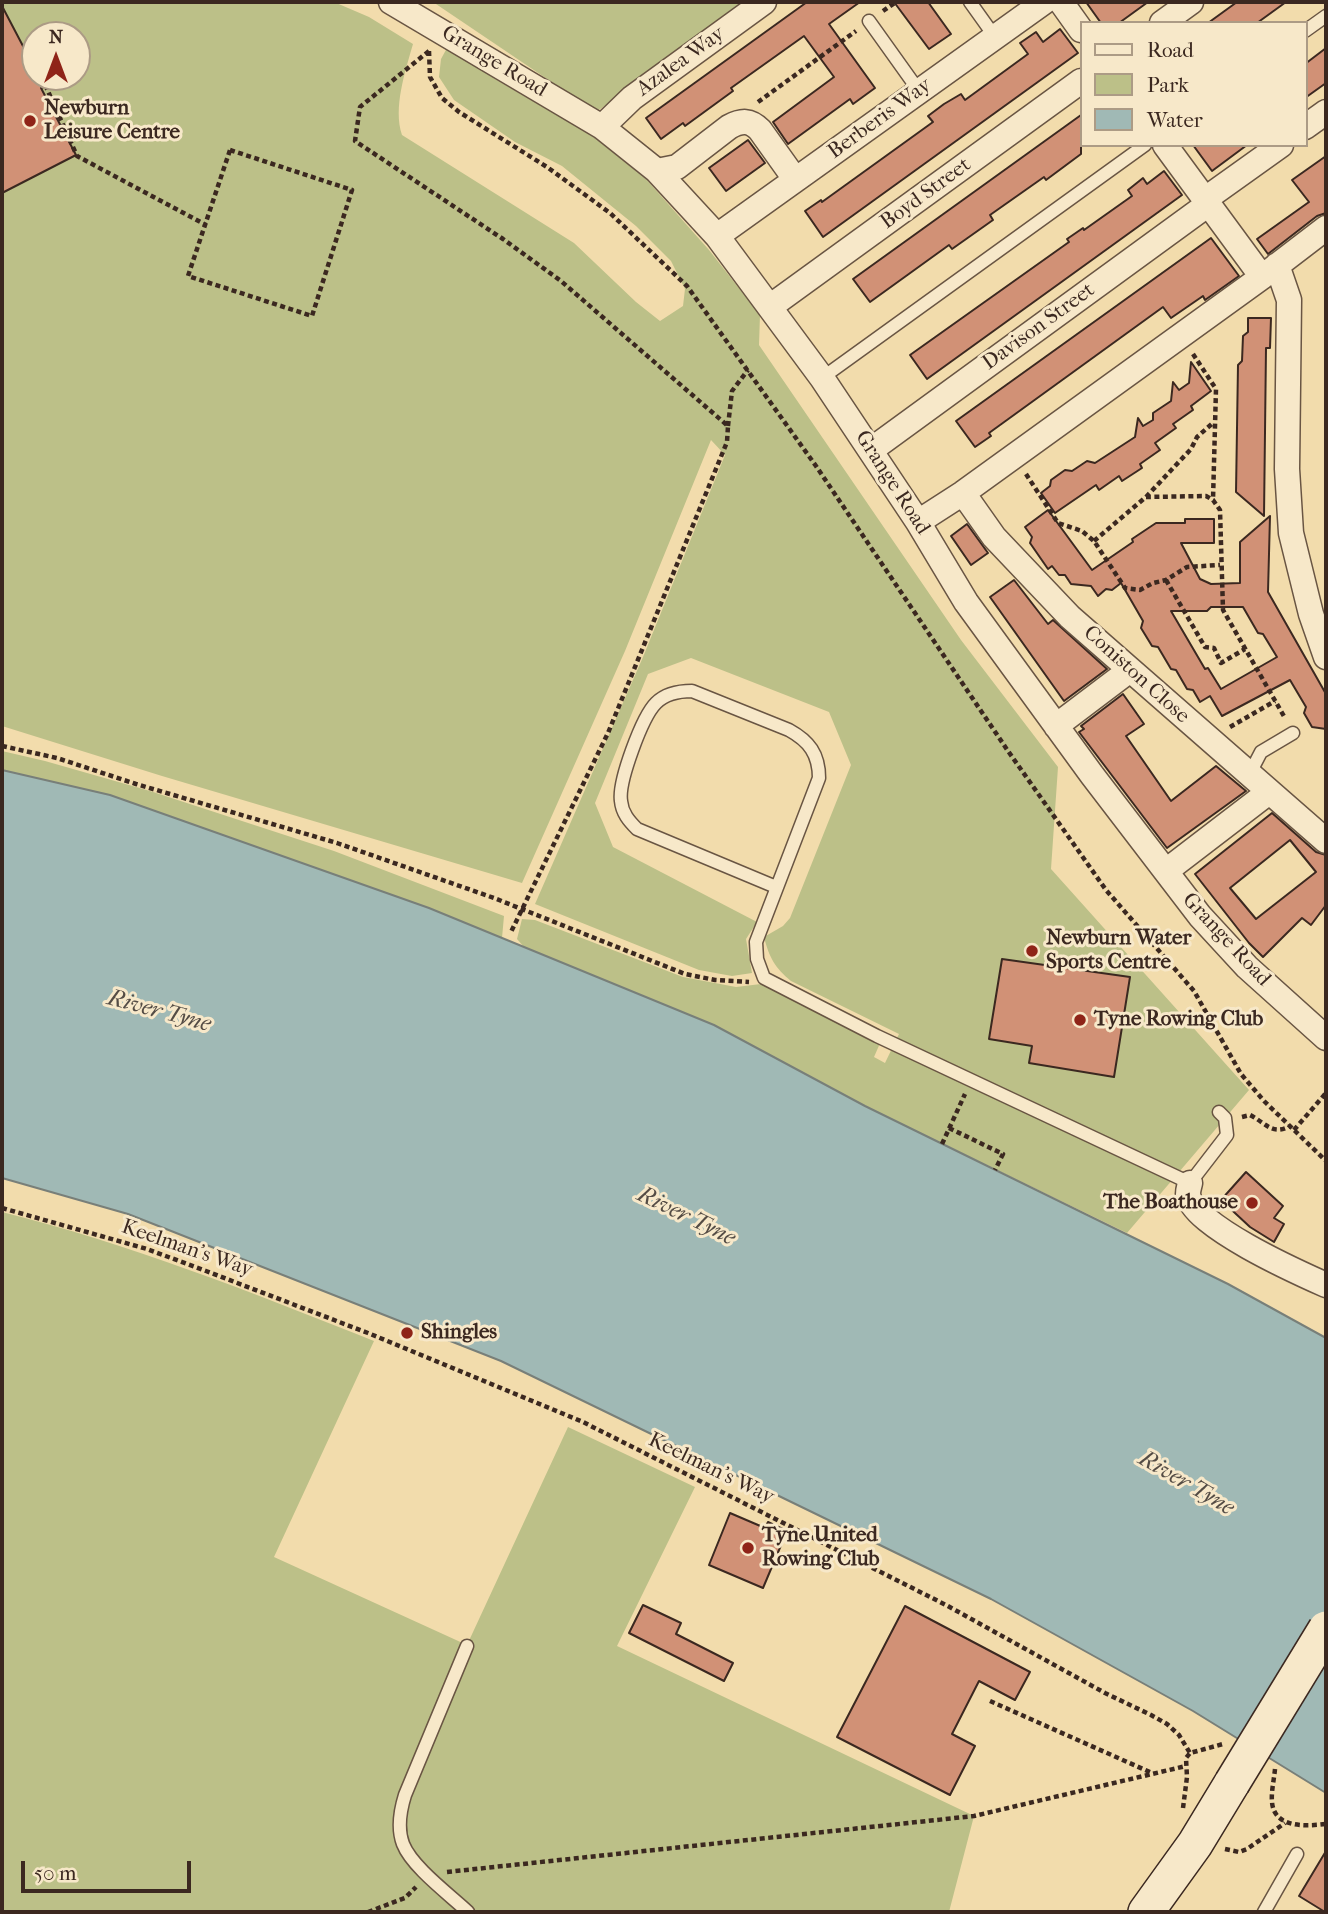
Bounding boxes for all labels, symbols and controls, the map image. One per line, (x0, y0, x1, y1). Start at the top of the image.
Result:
north arrow (21, 21, 91, 91)
street label: Grange Road (437, 21, 551, 103)
legend (1080, 21, 1307, 147)
street label: Azalea Way (632, 22, 730, 102)
text: N (49, 26, 63, 48)
text: Road (1147, 38, 1194, 62)
street label: Berberis Way (823, 73, 937, 165)
text: Park (1147, 73, 1189, 97)
place label: Newburn Leisure Centre (44, 96, 180, 146)
text: Water (1147, 108, 1203, 132)
marker: Newburn Leisure Centre (22, 113, 38, 129)
street label: Boyd Street (876, 153, 976, 235)
street label: Davison Street (978, 278, 1100, 376)
street label: Grange Road (849, 426, 935, 540)
street label: Coniston Close (1078, 621, 1194, 729)
street label: Grange Road (1176, 888, 1276, 992)
place label: Newburn Water Sports Centre (1046, 926, 1191, 976)
marker: Newburn Water Sports Centre (1024, 943, 1040, 959)
water label: River Tyne (104, 985, 214, 1039)
place label: Tyne Rowing Club (1094, 1007, 1263, 1033)
marker: Tyne Rowing Club (1072, 1012, 1088, 1028)
water label: River Tyne (633, 1181, 739, 1253)
place label: The Boathouse (1103, 1190, 1238, 1216)
marker: The Boathouse (1244, 1195, 1260, 1211)
street label: Keelman's Way (118, 1215, 256, 1283)
place label: Shingles (421, 1320, 497, 1346)
marker: Shingles (399, 1325, 415, 1341)
street label: Keelman's Way (644, 1428, 778, 1510)
water label: River Tyne (1133, 1446, 1239, 1522)
place label: Tyne United Rowing Club (762, 1523, 880, 1573)
marker: Tyne United Rowing Club (740, 1540, 756, 1556)
scale bar (24, 1848, 194, 1892)
text: 50 m (34, 1861, 77, 1885)

